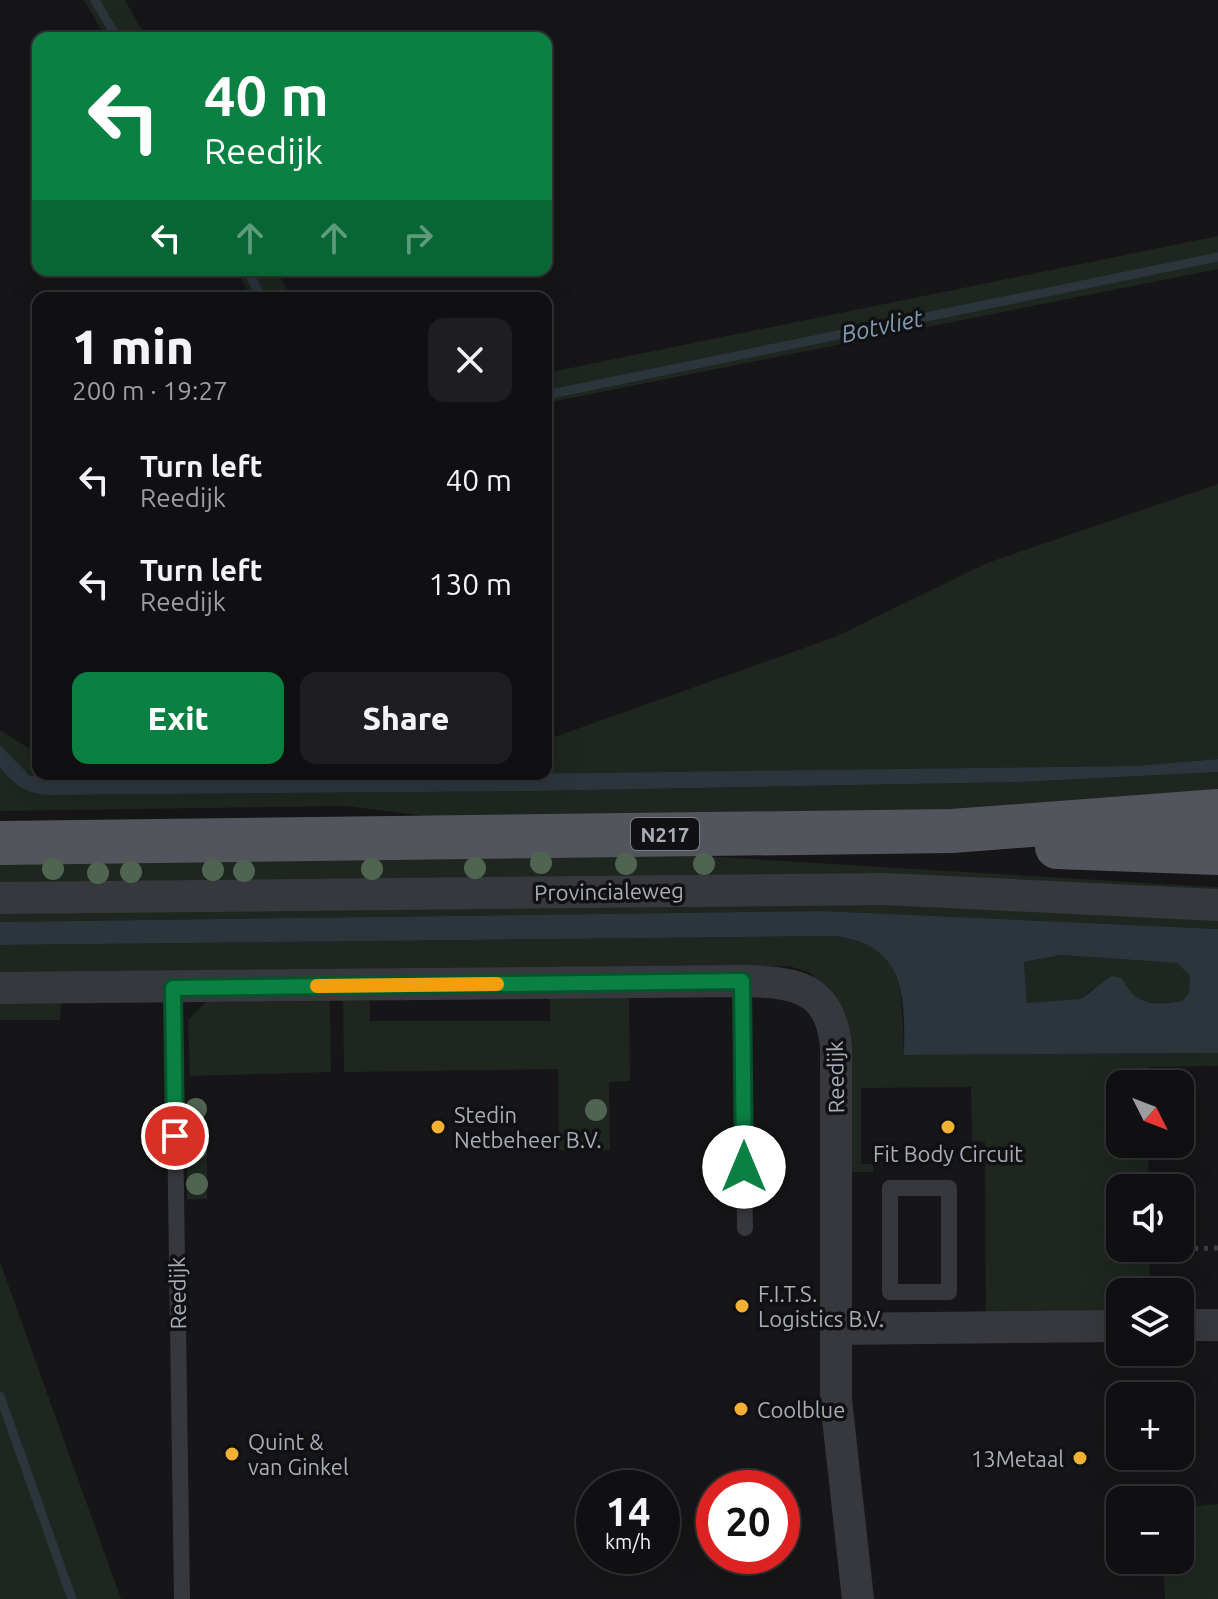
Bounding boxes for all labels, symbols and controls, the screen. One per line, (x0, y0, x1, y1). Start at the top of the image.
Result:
icon: left (72, 64, 176, 168)
text: 40 m (204, 64, 329, 127)
text: Reedijk (204, 130, 323, 171)
icon: left (144, 216, 188, 260)
icon: ahead (228, 216, 272, 260)
icon: ahead (312, 216, 356, 260)
icon: right (396, 216, 440, 260)
water label: Botvliet (839, 304, 926, 348)
button: close (428, 318, 512, 402)
text: 1 min (72, 319, 194, 373)
text: 200 m · 19:27 (72, 376, 228, 405)
text: Turn left (140, 449, 262, 483)
icon: left (72, 458, 116, 502)
text: 40 m (445, 463, 512, 497)
text: Reedijk (140, 483, 226, 512)
text: Turn left (140, 553, 262, 587)
icon: left (72, 562, 116, 606)
text: 130 m (428, 567, 512, 601)
text: Reedijk (140, 587, 226, 616)
button: Exit (72, 672, 284, 764)
button: Share (300, 672, 512, 764)
road number: N217 (631, 818, 699, 850)
street label: Provincialeweg (534, 877, 684, 905)
street label: Reedijk (822, 1040, 848, 1114)
north arrow (1106, 1070, 1194, 1158)
map controls (1106, 1070, 1194, 1574)
pin (141, 1102, 209, 1170)
place label: Stedin Netbeheer B.V. (454, 1102, 602, 1152)
icon: arrive (153, 1114, 197, 1158)
marker: Stedin Netbeheer B.V. (429, 1118, 447, 1136)
marker: Fit Body Circuit (939, 1118, 957, 1136)
position arrow (702, 1125, 786, 1209)
place label: Fit Body Circuit (873, 1141, 1023, 1166)
button: sound (1106, 1174, 1194, 1262)
street label: Reedijk (164, 1256, 190, 1330)
button: layers (1106, 1278, 1194, 1366)
place label: F.I.T.S. Logistics B.V. (758, 1281, 884, 1331)
marker: F.I.T.S. Logistics B.V. (733, 1297, 751, 1315)
button: + (1106, 1382, 1194, 1470)
place label: Coolblue (757, 1397, 845, 1422)
marker: Coolblue (732, 1400, 750, 1418)
place label: Quint & van Ginkel (248, 1429, 349, 1479)
marker: Quint & van Ginkel (223, 1445, 241, 1463)
place label: 13Metaal (971, 1446, 1064, 1471)
marker: 13Metaal (1071, 1449, 1089, 1467)
speed limit sign: 20 (696, 1470, 800, 1574)
button: − (1106, 1486, 1194, 1574)
text: 14 (605, 1489, 651, 1534)
text: km/h (605, 1530, 651, 1553)

